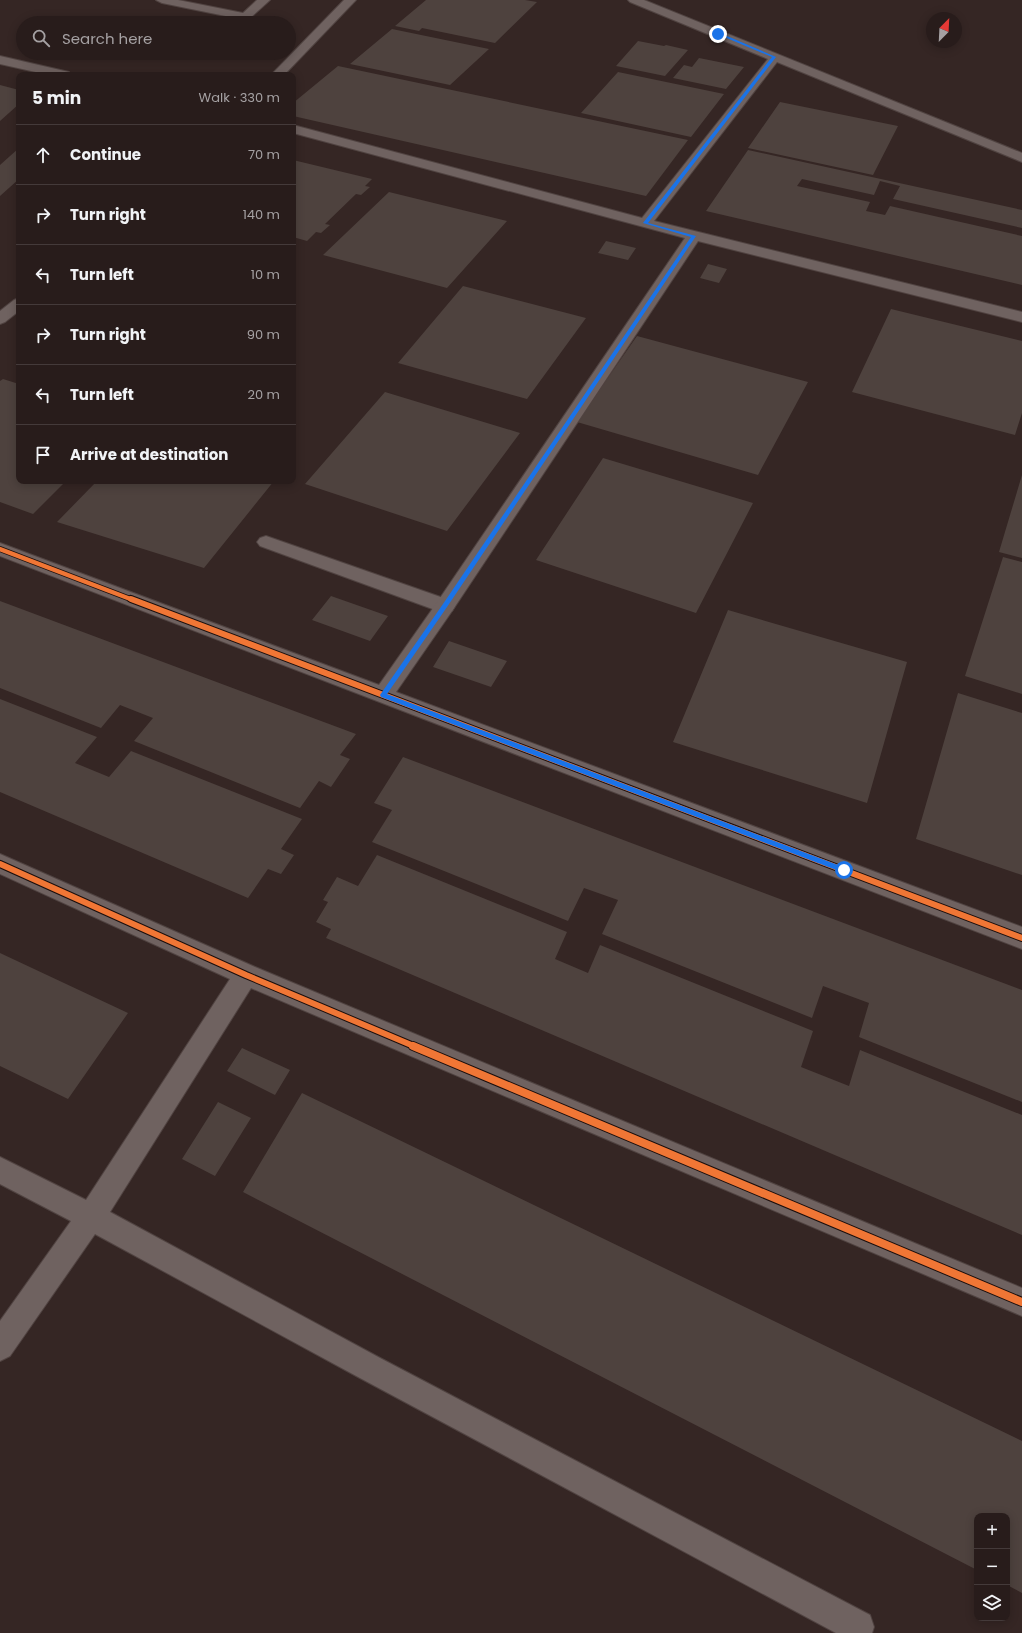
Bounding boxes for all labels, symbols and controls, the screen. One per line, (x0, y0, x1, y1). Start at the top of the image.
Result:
north arrow (926, 12, 962, 48)
search box (16, 16, 296, 60)
route end (709, 25, 727, 43)
icon: search (30, 27, 52, 49)
text: Search here (62, 28, 152, 49)
text: 5 min (32, 86, 81, 110)
text: Walk · 330 m (199, 88, 280, 107)
icon: ahead (32, 144, 54, 166)
text: Continue (70, 144, 141, 165)
text: 70 m (248, 145, 280, 164)
icon: right (32, 204, 54, 226)
text: Turn right (70, 204, 146, 225)
text: 140 m (243, 205, 280, 224)
icon: left (32, 264, 54, 286)
text: Turn left (70, 264, 134, 285)
text: 10 m (251, 265, 280, 284)
icon: right (32, 324, 54, 346)
text: Turn right (70, 324, 146, 345)
text: 90 m (247, 325, 280, 344)
icon: left (32, 384, 54, 406)
text: Turn left (70, 384, 134, 405)
text: 20 m (247, 385, 280, 404)
icon: arrive (32, 444, 54, 466)
text: Arrive at destination (70, 444, 228, 465)
route start (835, 861, 853, 879)
map controls (974, 1513, 1010, 1621)
button: + (974, 1513, 1010, 1549)
button: − (974, 1549, 1010, 1585)
button: layers (974, 1585, 1010, 1621)

